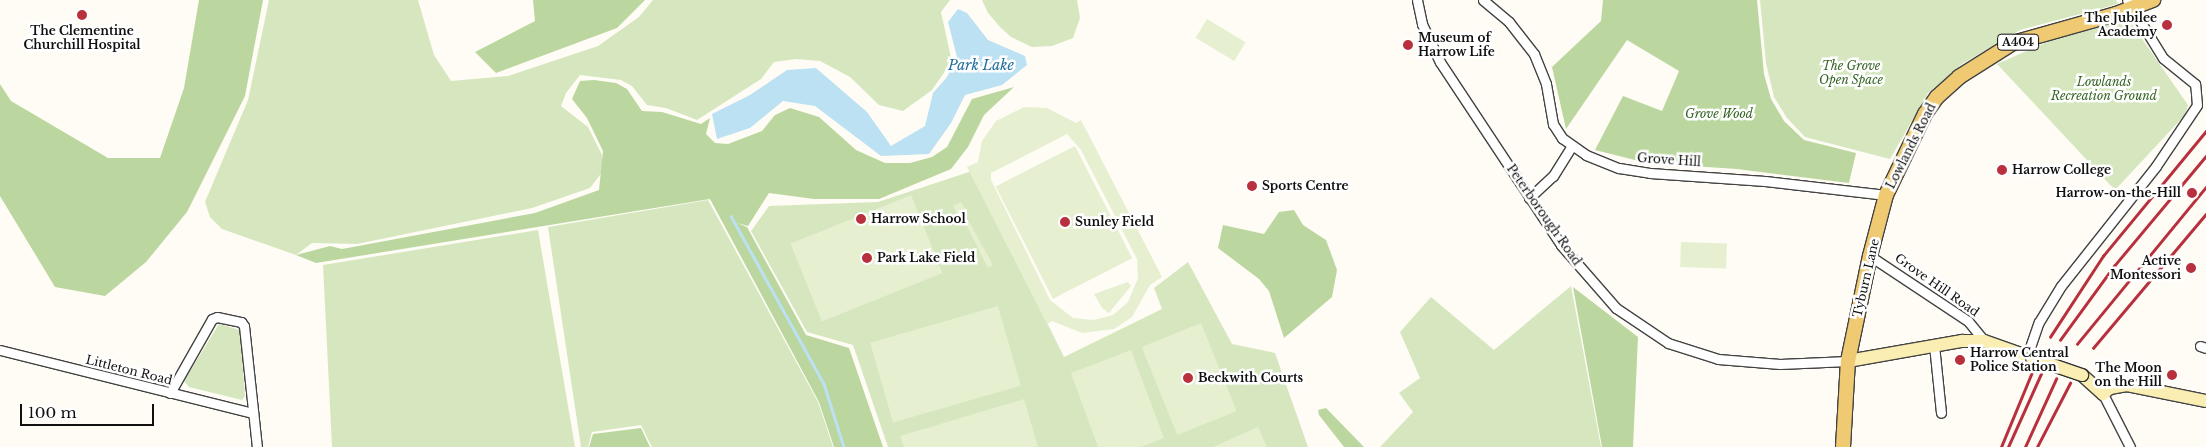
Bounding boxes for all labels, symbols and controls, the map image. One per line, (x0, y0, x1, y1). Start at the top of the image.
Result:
marker: The Clementine Churchill Hospital (75, 8, 89, 22)
place label: The Jubilee Academy (2084, 11, 2157, 39)
marker: The Jubilee Academy (2161, 19, 2173, 31)
place label: The Clementine Churchill Hospital (23, 24, 141, 52)
place label: Museum of Harrow Life (1418, 31, 1495, 59)
road number: A404 (1997, 34, 2039, 51)
marker: Museum of Harrow Life (1402, 39, 1414, 51)
water label: Park Lake (948, 57, 1014, 73)
park label: The Grove Open Space (1819, 59, 1883, 87)
park label: Lowlands Recreation Ground (2051, 75, 2157, 103)
street label: Lowlands Road (1883, 101, 1939, 191)
park label: Grove Wood (1685, 107, 1753, 121)
street label: Grove Hill (1637, 151, 1701, 169)
street label: Peterborough Road (1504, 162, 1584, 268)
place label: Harrow College (2012, 163, 2111, 177)
marker: Harrow College (1996, 164, 2008, 176)
place label: Sports Centre (1262, 179, 1349, 193)
marker: Sports Centre (1246, 180, 1258, 192)
place label: Harrow-on-the-Hill (2055, 186, 2181, 200)
marker: Harrow-on-the-Hill (2185, 186, 2199, 200)
place label: Harrow School (871, 212, 966, 226)
marker: Harrow School (855, 213, 867, 225)
place label: Sunley Field (1075, 215, 1154, 229)
marker: Sunley Field (1059, 216, 1071, 228)
street label: Tyburn Lane (1850, 237, 1882, 319)
place label: Park Lake Field (877, 251, 976, 265)
street label: Grove Hill Road (1892, 251, 1982, 319)
marker: Park Lake Field (861, 252, 873, 264)
place label: Active Montessori (2110, 254, 2181, 282)
marker: Active Montessori (2185, 262, 2197, 274)
place label: Harrow Central Police Station (1970, 346, 2069, 374)
street label: Littleton Road (84, 352, 174, 388)
marker: Harrow Central Police Station (1954, 354, 1966, 366)
place label: The Moon on the Hill (2095, 361, 2162, 389)
marker: The Moon on the Hill (2166, 369, 2178, 381)
place label: Beckwith Courts (1198, 371, 1303, 385)
marker: Beckwith Courts (1182, 372, 1194, 384)
scale bar (22, 394, 156, 426)
text: 100 m (28, 403, 77, 422)

